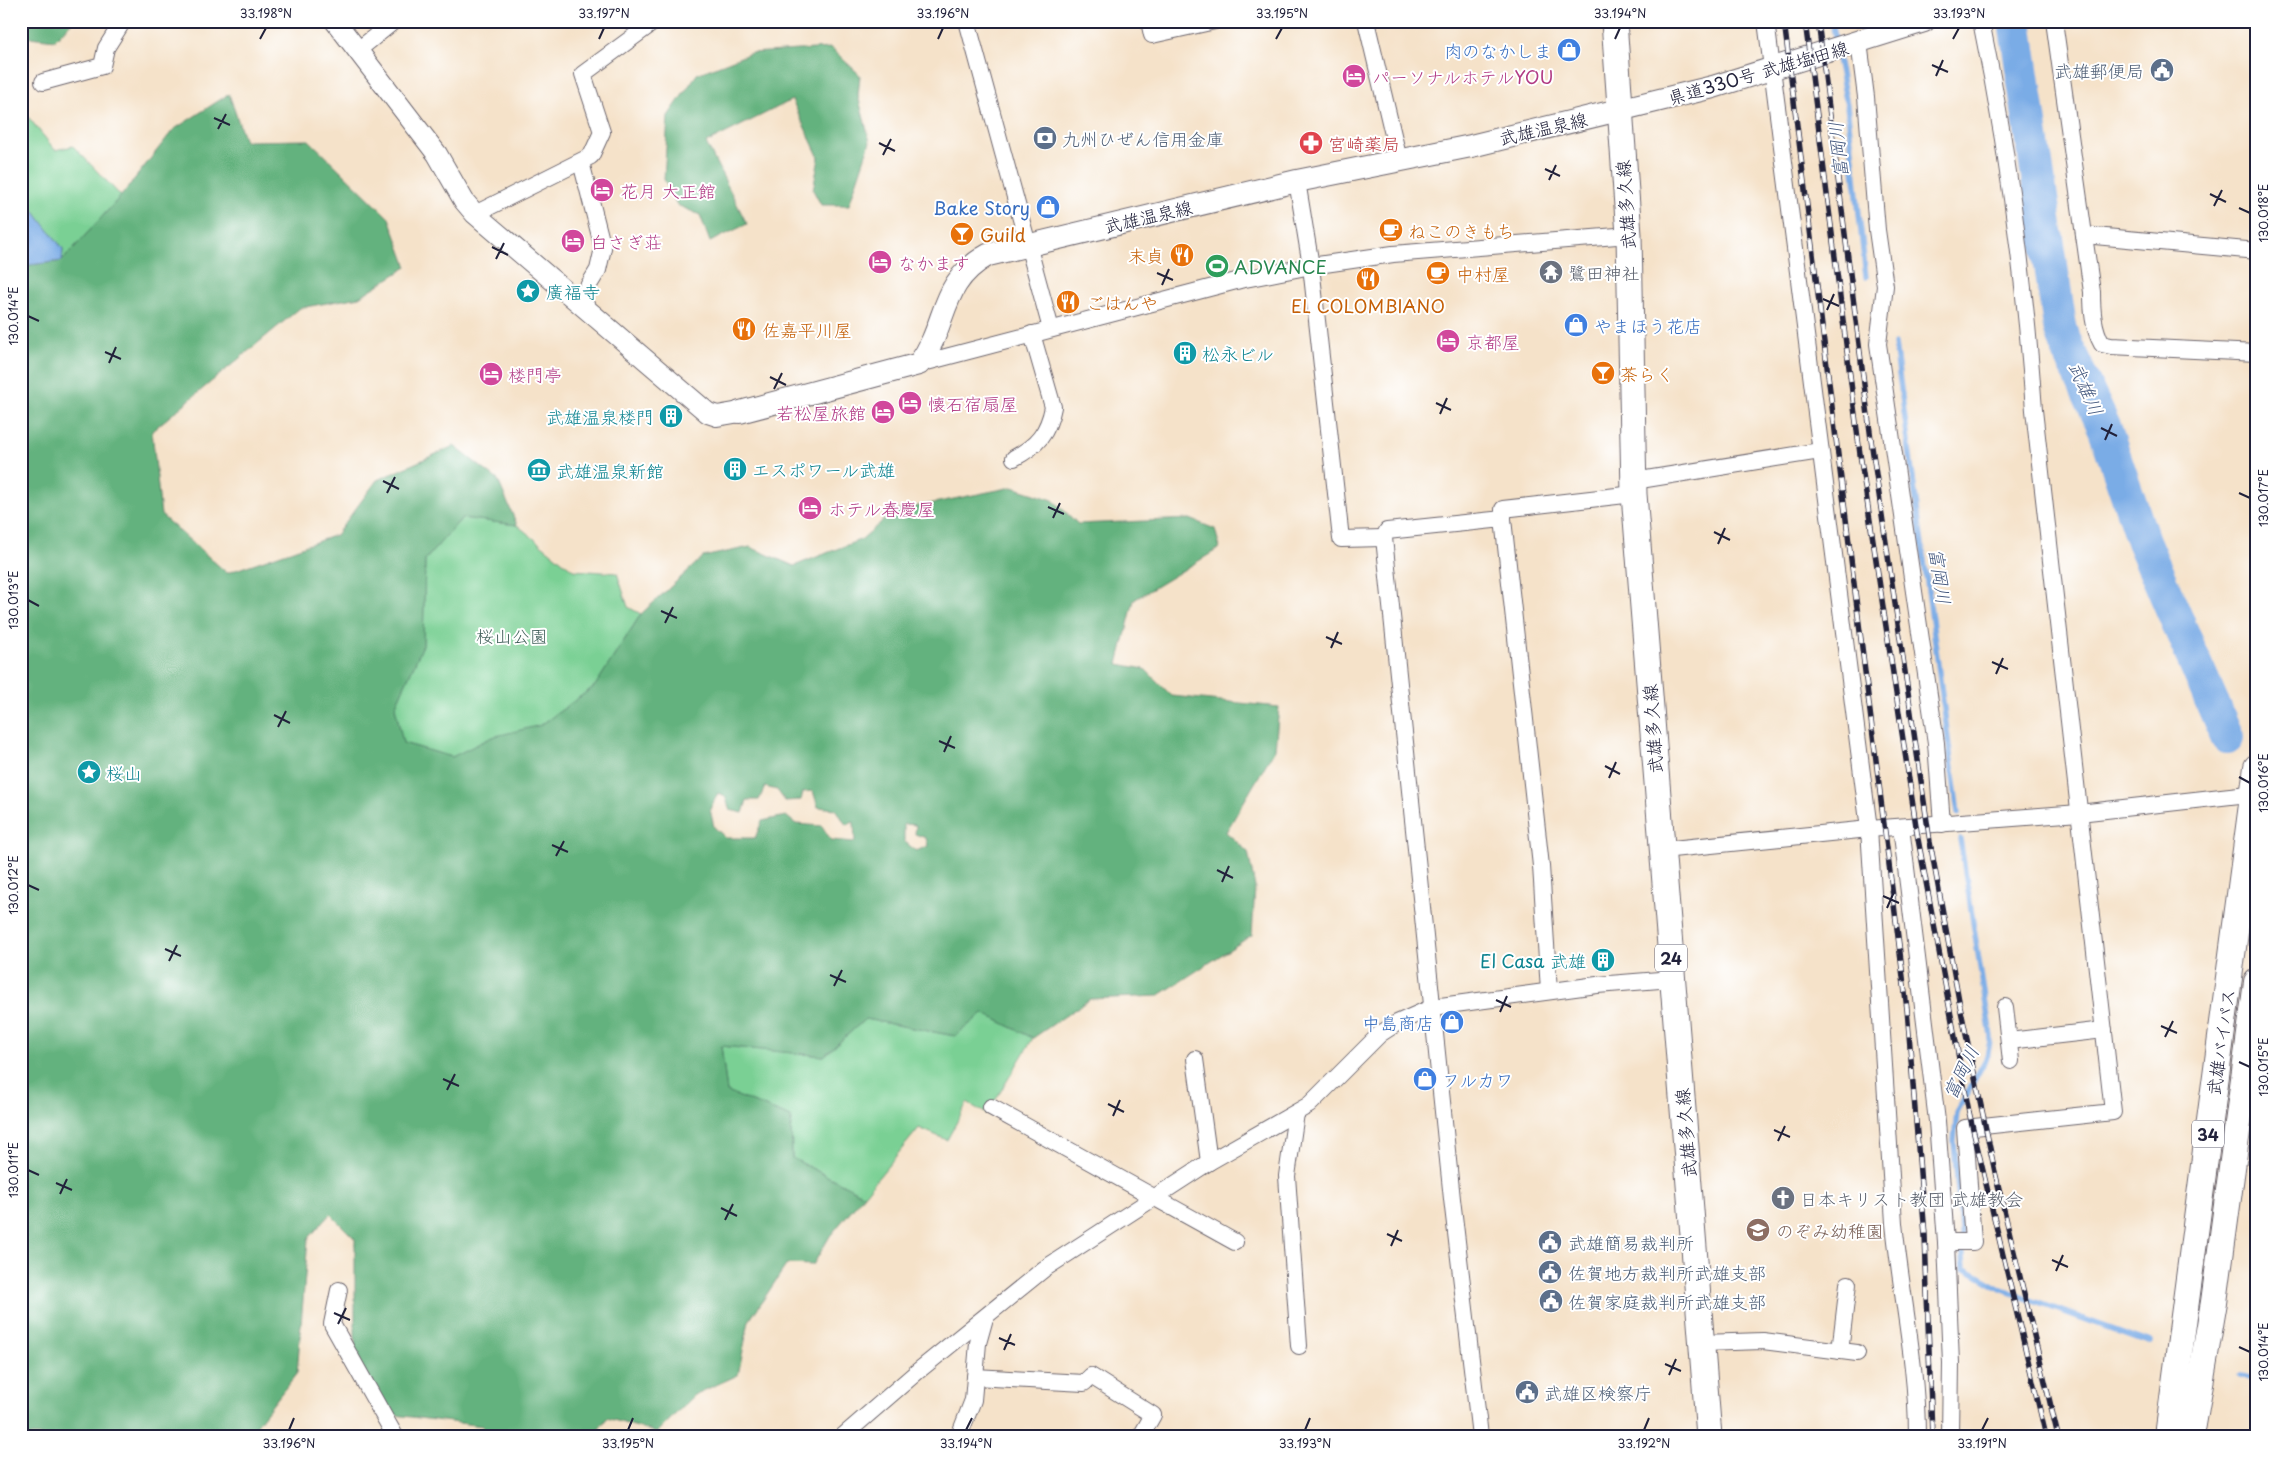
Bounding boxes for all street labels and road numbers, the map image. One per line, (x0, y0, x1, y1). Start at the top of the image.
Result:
street label: 県道330号 武雄塩田線 (1665, 33, 1851, 111)
street label: 武雄温泉線 (1496, 105, 1590, 151)
street label: 武雄多久線 (1608, 159, 1642, 251)
street label: 武雄温泉線 (1101, 193, 1195, 239)
street label: 武雄多久線 (1635, 683, 1669, 775)
road number: 24 (1655, 944, 1687, 971)
street label: 武雄バイパス (2199, 987, 2241, 1097)
street label: 武雄多久線 (1668, 1087, 1702, 1179)
road number: 34 (2192, 1120, 2224, 1148)

